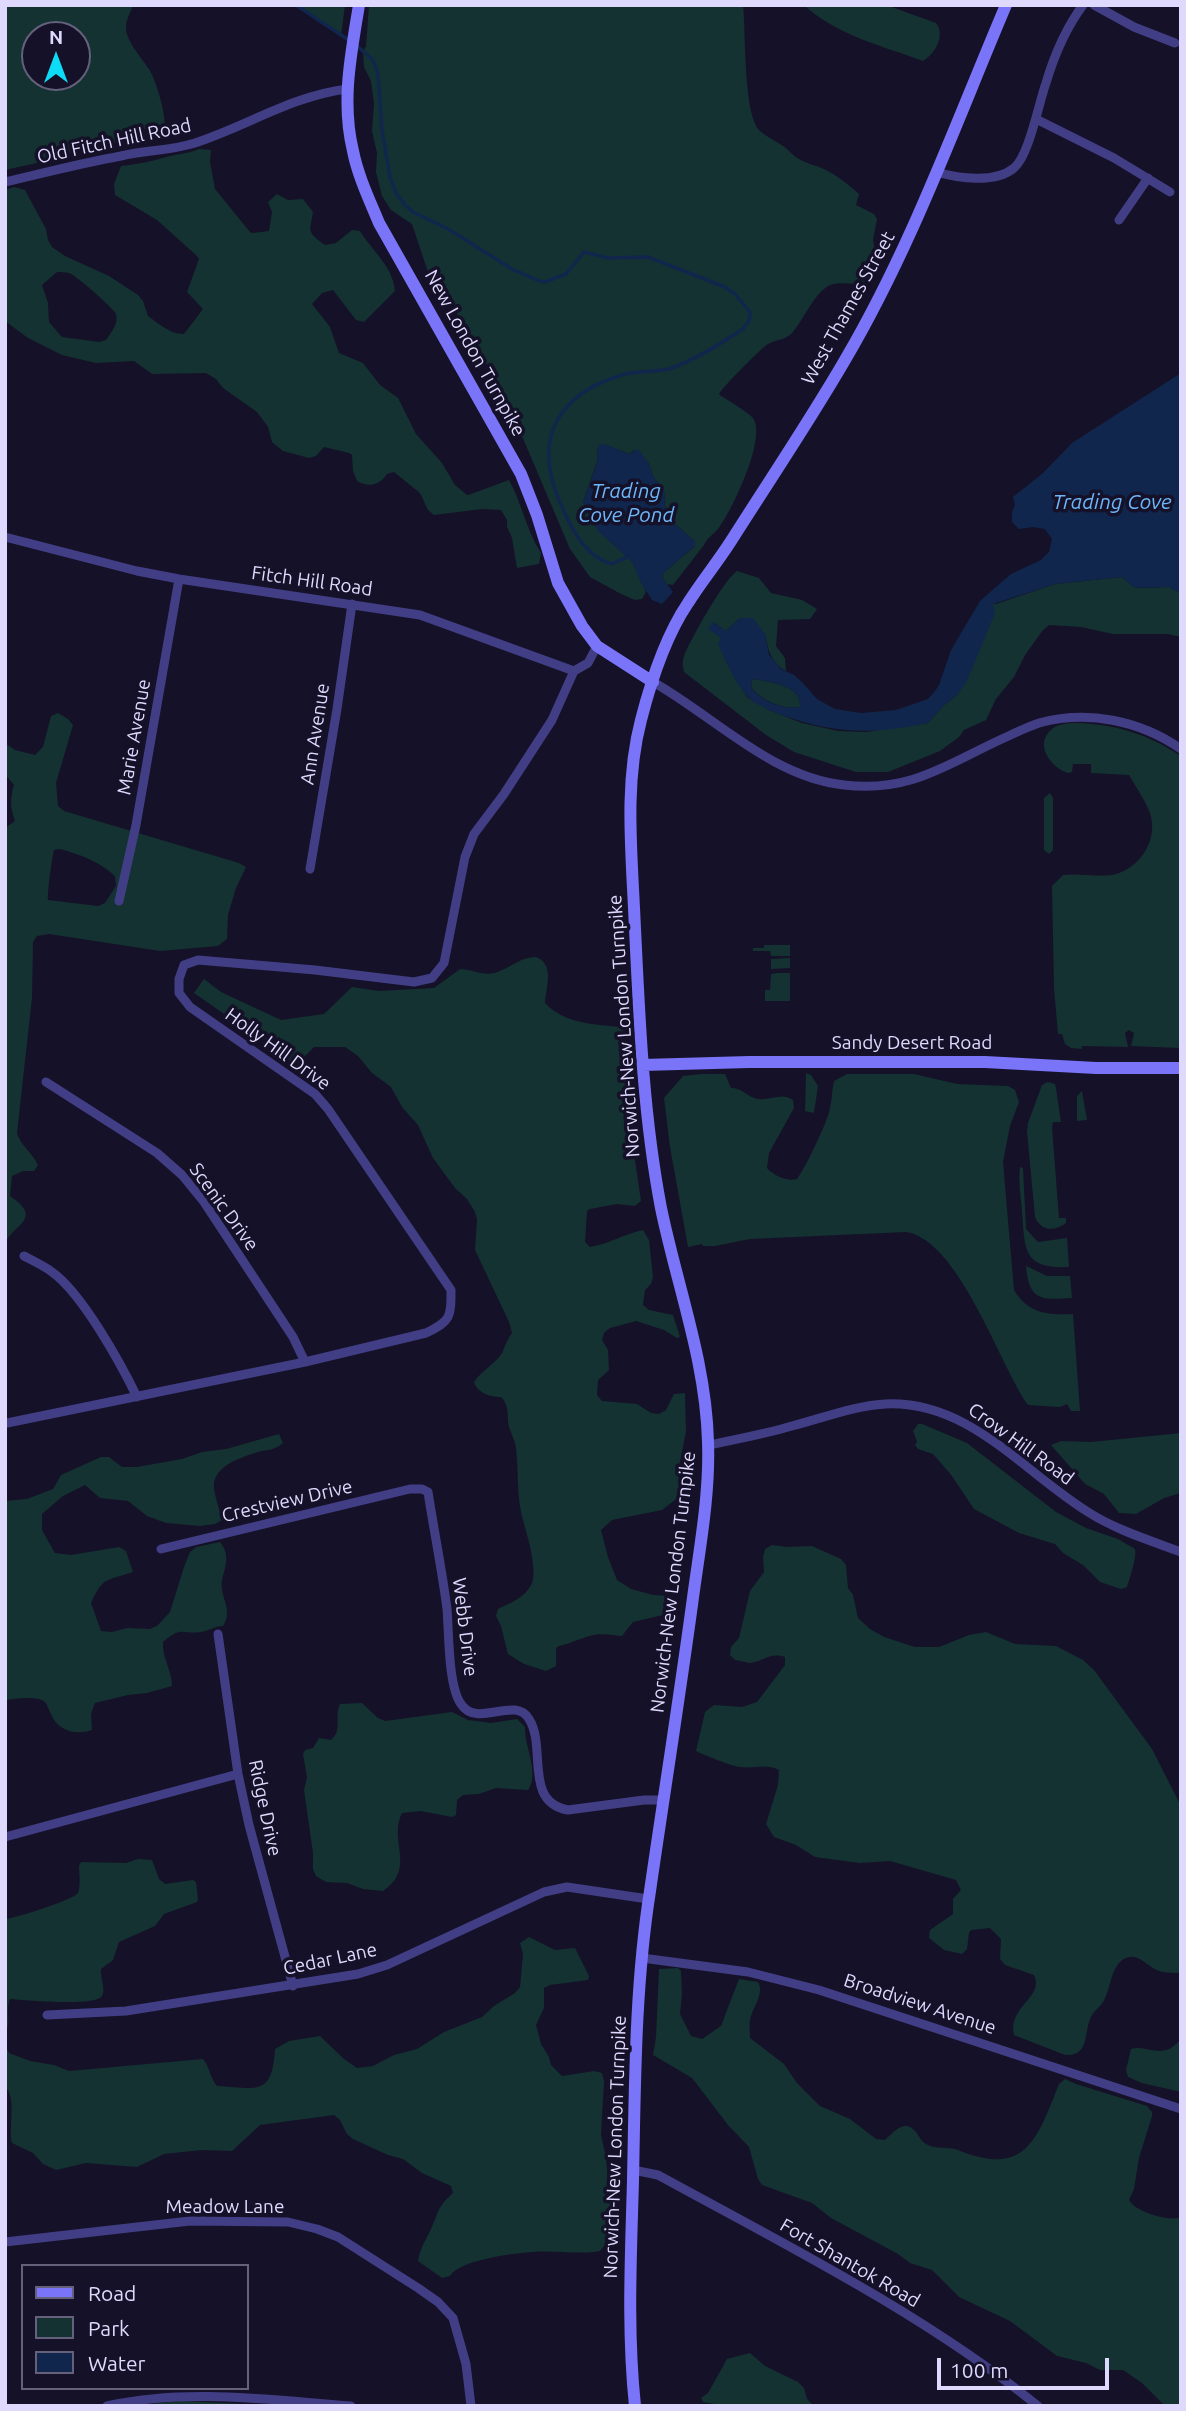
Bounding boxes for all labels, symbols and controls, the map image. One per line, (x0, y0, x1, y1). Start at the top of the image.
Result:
north arrow (21, 21, 91, 91)
text: N (49, 26, 63, 48)
street label: Old Fitch Hill Road (35, 114, 193, 168)
street label: West Thames Street (796, 227, 900, 389)
street label: New London Turnpike (420, 266, 530, 440)
water label: Trading Cove Pond (578, 478, 674, 528)
water label: Trading Cove (1053, 489, 1171, 515)
street label: Fitch Hill Road (250, 561, 374, 601)
street label: Marie Avenue (113, 677, 155, 797)
street label: Ann Avenue (296, 682, 334, 786)
street label: Norwich-New London Turnpike (603, 894, 645, 1158)
street label: Holly Hill Drive (221, 1003, 335, 1095)
street label: Sandy Desert Road (832, 1032, 992, 1054)
street label: Scenic Drive (185, 1159, 263, 1255)
street label: Crow Hill Road (964, 1398, 1078, 1490)
street label: Norwich-New London Turnpike (646, 1450, 700, 1714)
street label: Crestview Drive (219, 1475, 355, 1527)
street label: Webb Drive (448, 1576, 482, 1678)
street label: Ridge Drive (244, 1758, 286, 1858)
street label: Cedar Lane (281, 1938, 379, 1980)
street label: Broadview Avenue (841, 1969, 999, 2039)
street label: Norwich-New London Turnpike (599, 2015, 631, 2279)
street label: Meadow Lane (166, 2196, 284, 2218)
street label: Fort Shantok Road (776, 2214, 924, 2312)
legend (21, 2264, 248, 2390)
text: Road (88, 2281, 136, 2305)
text: Park (88, 2316, 130, 2340)
scale bar (941, 2344, 1112, 2388)
text: Water (88, 2351, 146, 2375)
text: 100 m (950, 2358, 1008, 2382)

